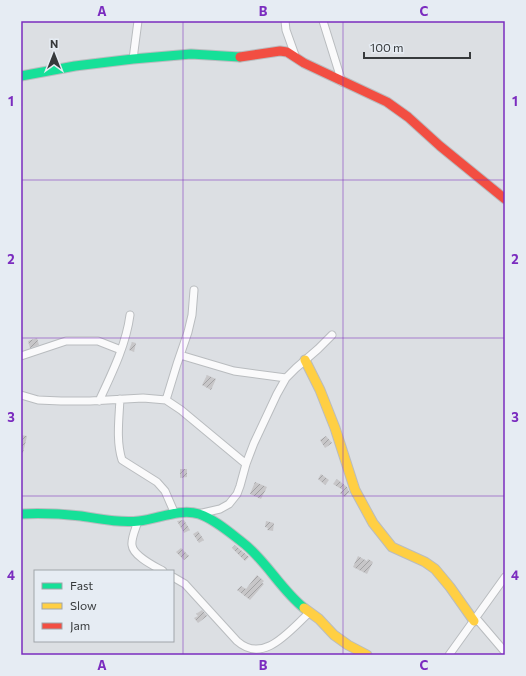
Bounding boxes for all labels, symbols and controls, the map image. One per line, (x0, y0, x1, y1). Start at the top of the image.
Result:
text: A (97, 3, 107, 19)
text: B (259, 3, 268, 19)
text: C (420, 3, 429, 19)
north arrow (34, 34, 74, 74)
scale bar (364, 34, 470, 60)
text: N (50, 37, 58, 50)
text: 100 m (370, 40, 404, 54)
text: 1 (8, 93, 14, 109)
text: 1 (512, 93, 518, 109)
text: 2 (7, 251, 15, 267)
text: 2 (511, 251, 519, 267)
text: 3 (7, 409, 15, 425)
text: 3 (511, 409, 519, 425)
text: 4 (7, 567, 15, 583)
text: 4 (511, 567, 519, 583)
legend (34, 570, 174, 642)
text: Fast (70, 578, 93, 592)
text: Slow (70, 598, 97, 612)
text: Jam (70, 618, 90, 633)
text: A (97, 657, 107, 673)
text: B (259, 657, 268, 673)
text: C (420, 657, 429, 673)

